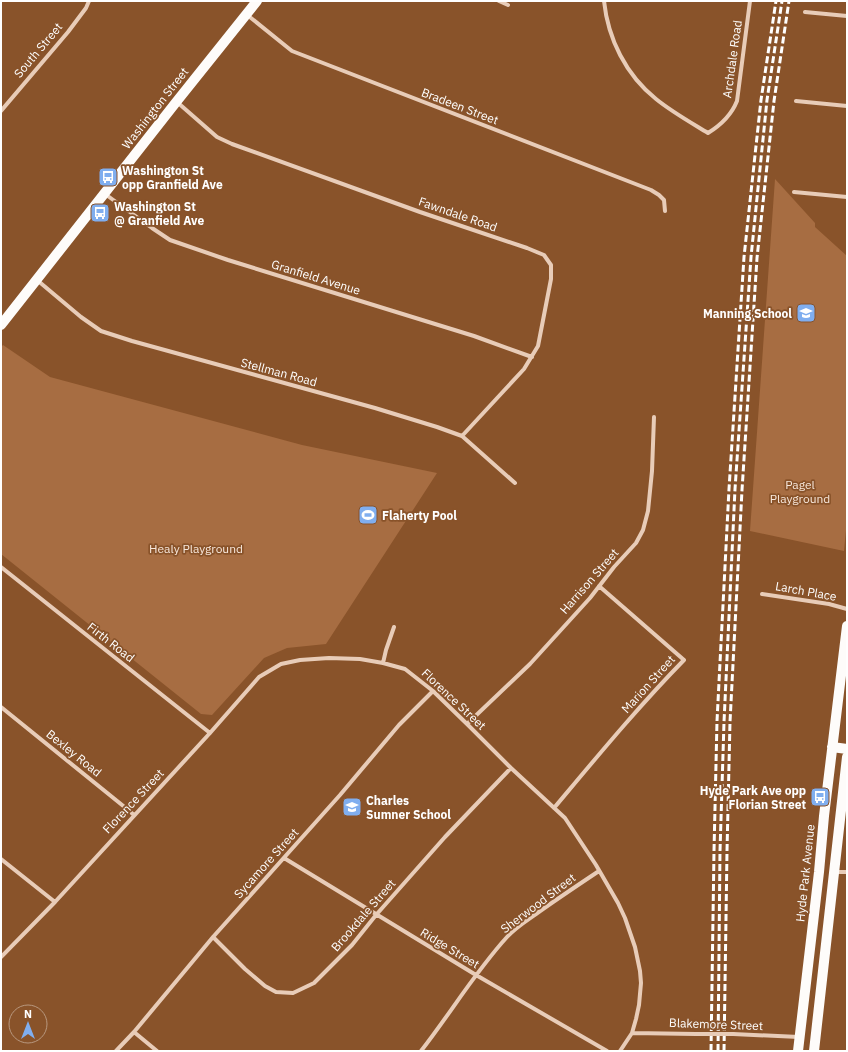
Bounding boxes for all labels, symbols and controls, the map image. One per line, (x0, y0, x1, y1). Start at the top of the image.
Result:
street label: South Street (11, 19, 65, 81)
street label: Archdale Road (719, 19, 745, 99)
street label: Washington Street (119, 64, 191, 152)
street label: Bradeen Street (419, 84, 501, 128)
place label: Washington St opp Granfield Ave (122, 163, 223, 192)
bus stop icon: Washington St opp Granfield Ave (97, 166, 119, 188)
street label: Fawndale Road (417, 194, 499, 234)
place label: Washington St @ Granfield Ave (114, 199, 204, 228)
bus stop icon: Washington St @ Granfield Ave (89, 202, 111, 224)
street label: Granfield Avenue (270, 256, 363, 298)
school or university icon: Manning School (795, 302, 817, 324)
place label: Manning School (703, 306, 792, 321)
street label: Stellman Road (239, 355, 319, 389)
park label: Pagel Playground (770, 477, 830, 506)
sports icon: Flaherty Pool (357, 504, 379, 526)
place label: Flaherty Pool (382, 508, 457, 523)
park label: Healy Playground (149, 541, 243, 556)
street label: Harrison Street (556, 545, 622, 617)
street label: Larch Place (774, 578, 838, 604)
street label: Firth Road (84, 619, 138, 665)
street label: Marion Street (618, 652, 678, 716)
street label: Florence Street (419, 665, 489, 733)
street label: Bexley Road (43, 726, 105, 780)
street label: Florence Street (99, 766, 167, 836)
place label: Hyde Park Ave opp Florian Street (700, 783, 806, 812)
bus stop icon: Hyde Park Ave opp Florian Street (809, 786, 831, 808)
place label: Charles Sumner School (366, 793, 451, 822)
school or university icon: Charles Sumner School (341, 796, 363, 818)
street label: Hyde Park Avenue (792, 823, 818, 923)
street label: Sycamore Street (231, 825, 301, 901)
street label: Sherwood Street (497, 870, 579, 936)
street label: Brookdale Street (328, 876, 398, 954)
street label: Ridge Street (418, 925, 482, 971)
north arrow (8, 1004, 48, 1044)
text: N (24, 1007, 32, 1021)
street label: Blakemore Street (669, 1015, 763, 1033)

